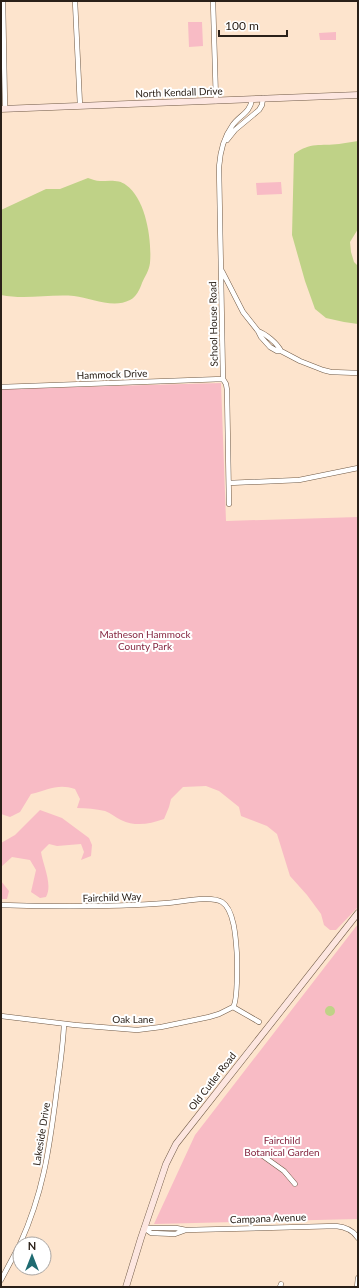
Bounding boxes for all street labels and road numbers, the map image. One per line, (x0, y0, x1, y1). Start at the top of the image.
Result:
street label: North Kendall Drive (135, 84, 223, 100)
street label: School House Road (206, 281, 220, 367)
street label: Hammock Drive (76, 367, 148, 381)
street label: Fairchild Way (82, 890, 142, 904)
street label: Oak Lane (112, 1013, 154, 1025)
street label: Old Cutler Road (186, 1050, 238, 1112)
street label: Lakeside Drive (30, 1101, 52, 1167)
street label: Campana Avenue (230, 1211, 306, 1225)

